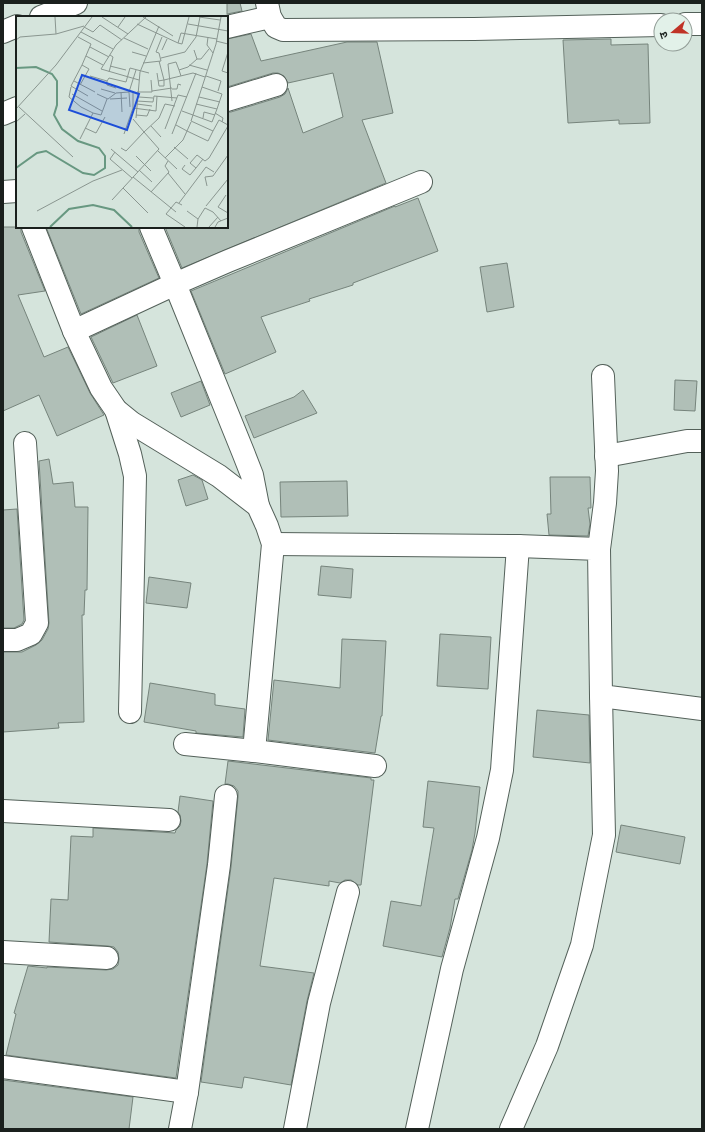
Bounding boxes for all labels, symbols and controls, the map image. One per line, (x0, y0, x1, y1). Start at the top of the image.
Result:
north arrow (653, 12, 693, 52)
inset map (16, 16, 228, 228)
text: उ (656, 29, 671, 41)

